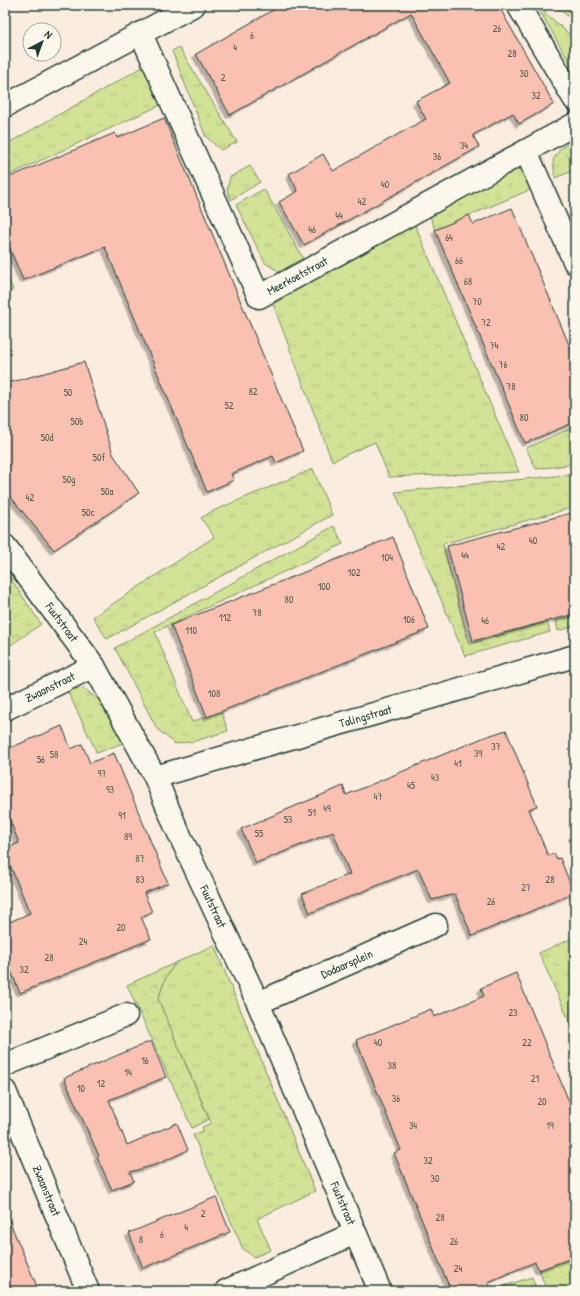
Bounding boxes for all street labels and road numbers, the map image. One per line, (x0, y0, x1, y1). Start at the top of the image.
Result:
street label: Meerkoetstraat (264, 252, 331, 299)
street label: Fuutstraat (41, 598, 83, 646)
street label: Zwaanstraat (22, 667, 78, 706)
street label: Talingstraat (337, 700, 394, 732)
street label: Fuutstraat (196, 881, 231, 931)
street label: Dodaarsplein (318, 945, 375, 982)
street label: Zwaanstraat (29, 1163, 65, 1219)
street label: Fuutstraat (326, 1178, 360, 1228)

